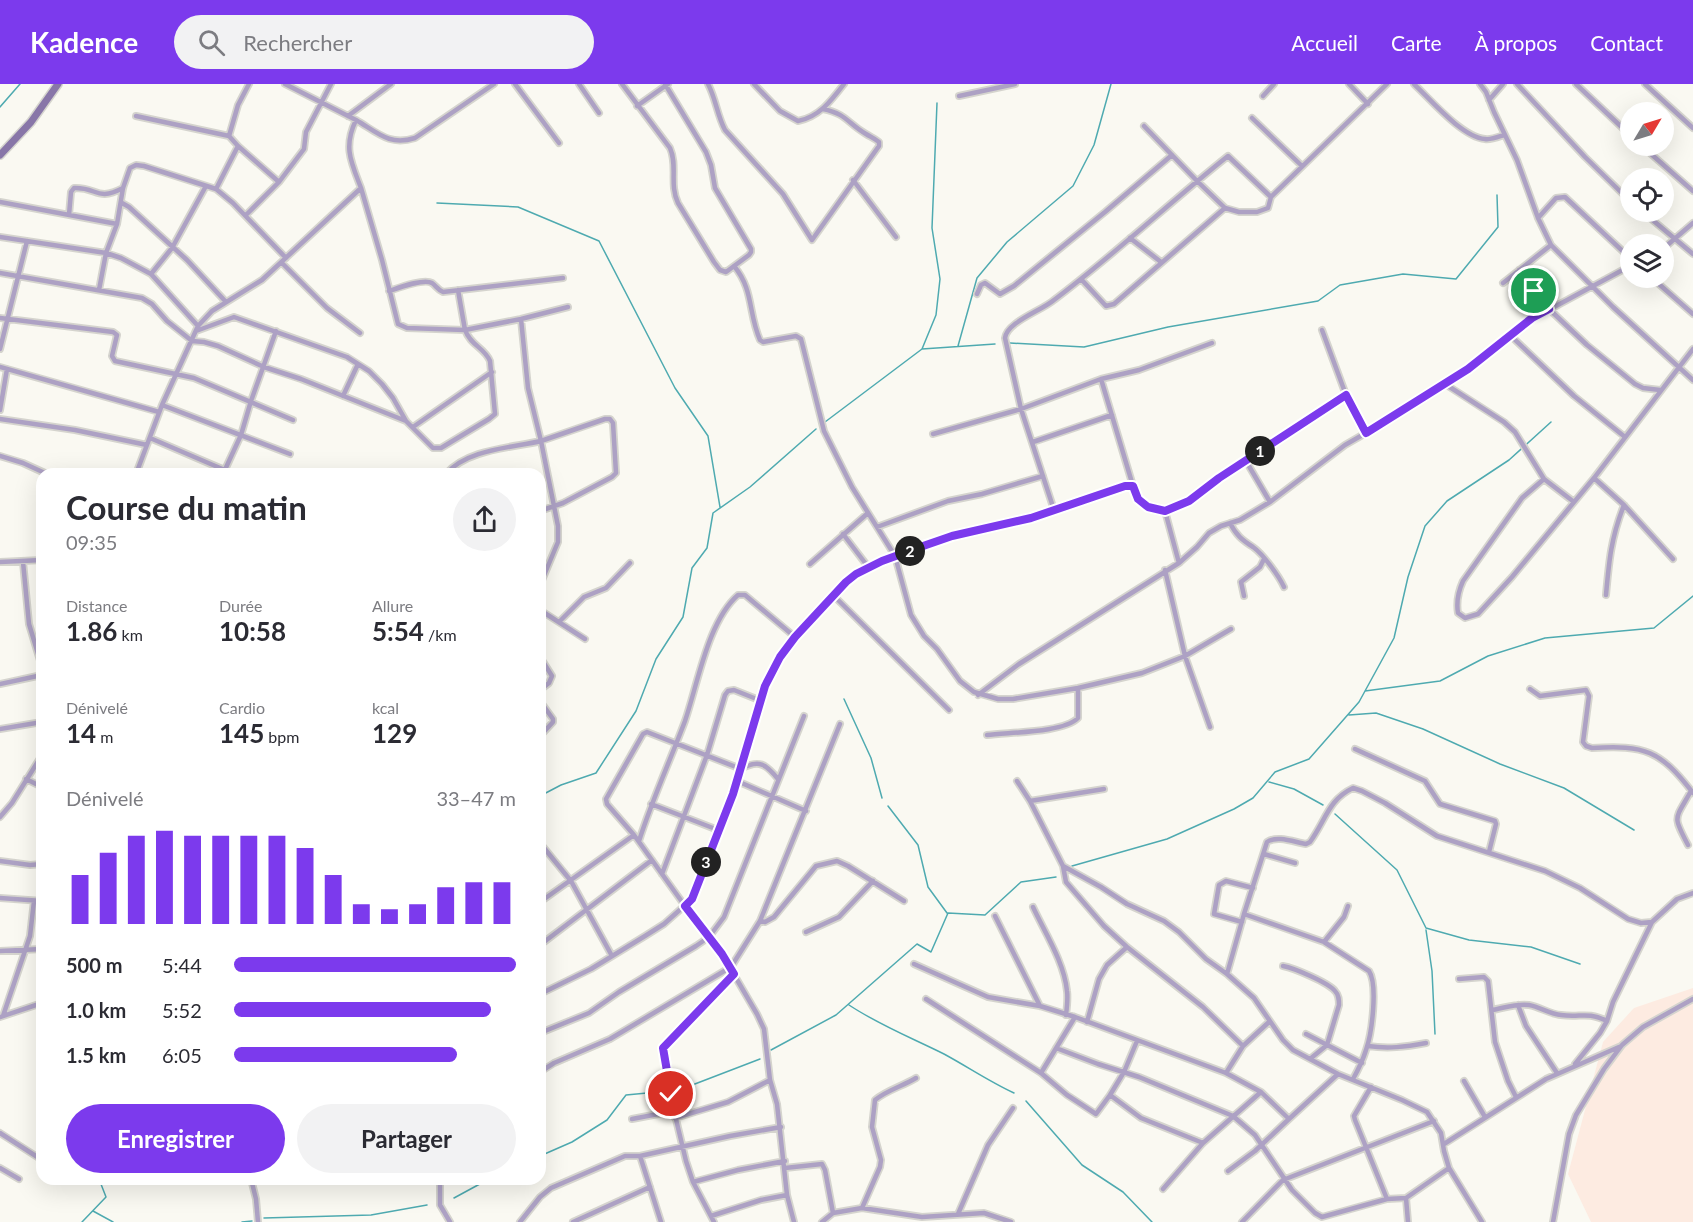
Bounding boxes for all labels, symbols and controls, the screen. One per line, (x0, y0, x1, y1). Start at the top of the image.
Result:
search box (174, 15, 594, 69)
text: Kadence (30, 25, 138, 59)
icon: search (195, 26, 228, 59)
text: Rechercher (243, 29, 352, 56)
text: Accueil (1291, 30, 1358, 55)
text: Carte (1391, 30, 1442, 55)
text: À propos (1475, 30, 1557, 55)
text: Contact (1590, 30, 1663, 55)
north arrow (1620, 102, 1674, 156)
map controls (1620, 102, 1674, 288)
button: locate (1620, 168, 1674, 222)
button: layers (1620, 234, 1674, 288)
pin (1508, 265, 1559, 316)
icon: arrive (1517, 274, 1550, 307)
pin: 1 (1245, 436, 1275, 466)
text: 1 (1255, 441, 1265, 460)
text: Course du matin (66, 487, 307, 527)
button: share (453, 488, 516, 551)
text: 09:35 (66, 530, 117, 554)
pin: 2 (895, 536, 925, 566)
text: 2 (905, 541, 915, 560)
text: Distance (66, 596, 127, 615)
text: Durée (219, 596, 262, 615)
text: Allure (372, 596, 413, 615)
text: 1.86 (66, 615, 117, 647)
text: 10:58 (219, 615, 286, 647)
text: 5:54 (372, 615, 424, 647)
text: km (117, 625, 143, 644)
text: /km (424, 625, 457, 644)
text: Dénivelé (66, 698, 128, 717)
text: Cardio (219, 698, 265, 717)
text: kcal (372, 698, 399, 717)
text: 14 (66, 717, 96, 749)
text: 145 (219, 717, 264, 749)
text: 129 (372, 717, 417, 749)
text: m (96, 727, 113, 746)
text: bpm (264, 727, 299, 746)
text: Dénivelé (66, 786, 143, 810)
text: 33–47 m (436, 786, 516, 810)
pin: 3 (691, 847, 721, 877)
text: 3 (701, 852, 711, 871)
text: 500 m (66, 953, 122, 977)
text: 5:44 (162, 953, 202, 977)
text: 1.0 km (66, 998, 126, 1022)
text: 5:52 (162, 998, 202, 1022)
text: 1.5 km (66, 1043, 126, 1067)
text: 6:05 (162, 1043, 202, 1067)
pin (645, 1068, 696, 1119)
icon: check (654, 1077, 687, 1110)
button: Enregistrer (66, 1104, 285, 1173)
button: Partager (297, 1104, 516, 1173)

